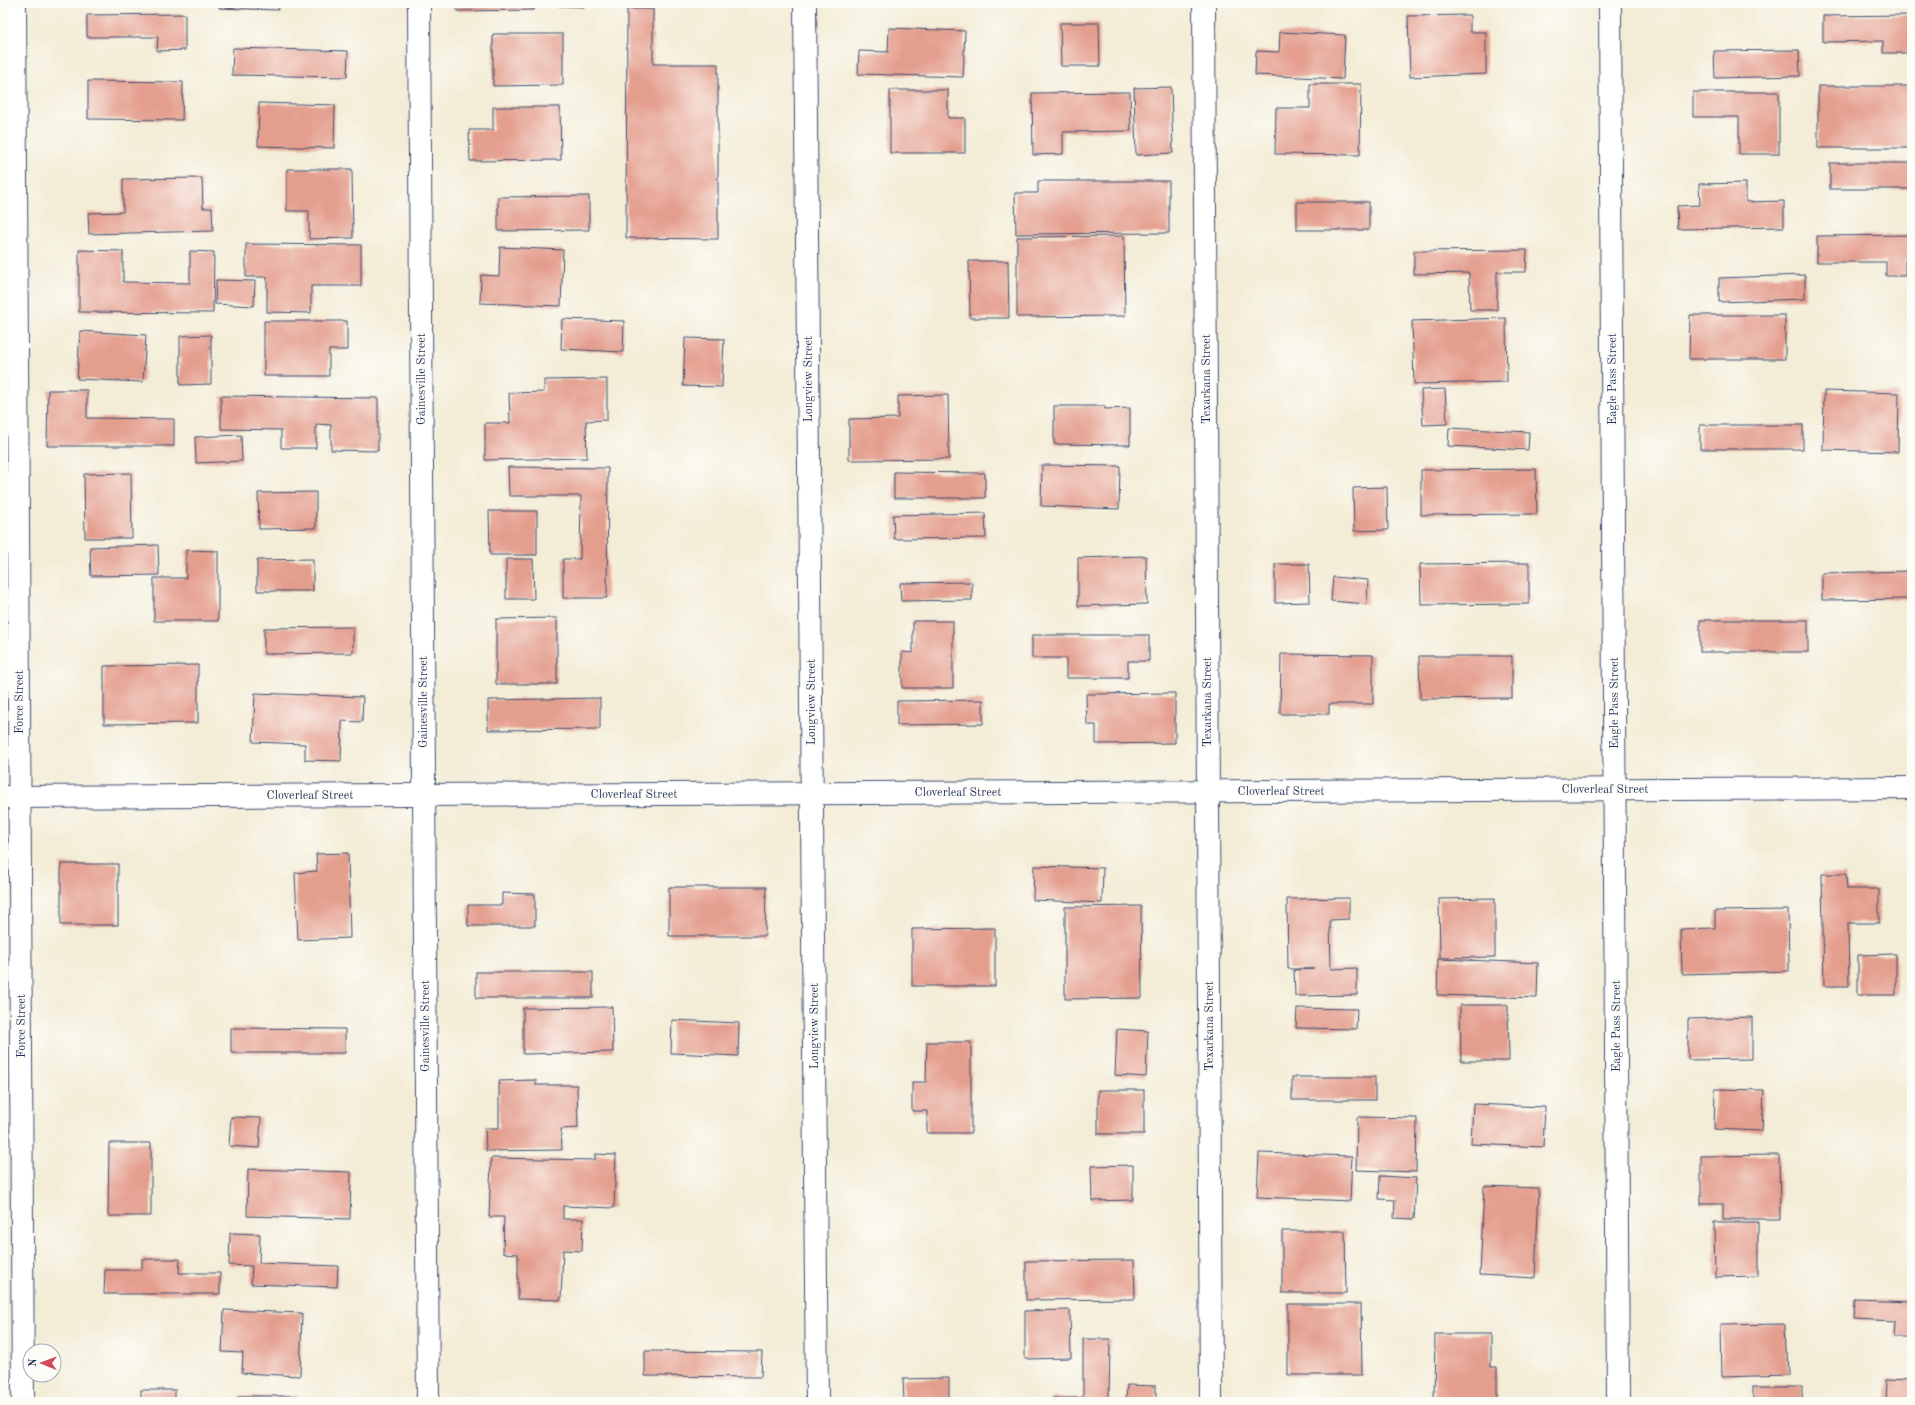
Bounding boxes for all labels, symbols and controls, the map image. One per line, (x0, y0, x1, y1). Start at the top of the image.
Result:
street label: Gainesville Street (416, 333, 428, 425)
street label: Eagle Pass Street (1607, 333, 1619, 425)
street label: Texarkana Street (1201, 334, 1213, 424)
street label: Longview Street (803, 336, 815, 422)
street label: Gainesville Street (418, 656, 430, 748)
street label: Texarkana Street (1202, 657, 1214, 747)
street label: Eagle Pass Street (1609, 657, 1621, 749)
street label: Longview Street (806, 659, 818, 745)
street label: Force Street (14, 670, 26, 734)
street label: Cloverleaf Street (1562, 784, 1648, 796)
street label: Cloverleaf Street (1238, 786, 1324, 798)
street label: Cloverleaf Street (915, 787, 1001, 799)
street label: Cloverleaf Street (591, 789, 677, 801)
street label: Cloverleaf Street (267, 790, 353, 802)
street label: Gainesville Street (420, 980, 432, 1072)
street label: Eagle Pass Street (1611, 980, 1623, 1072)
street label: Texarkana Street (1204, 981, 1216, 1071)
street label: Longview Street (809, 983, 821, 1069)
street label: Force Street (16, 994, 28, 1058)
north arrow (22, 1343, 62, 1383)
text: N (28, 1358, 39, 1367)

